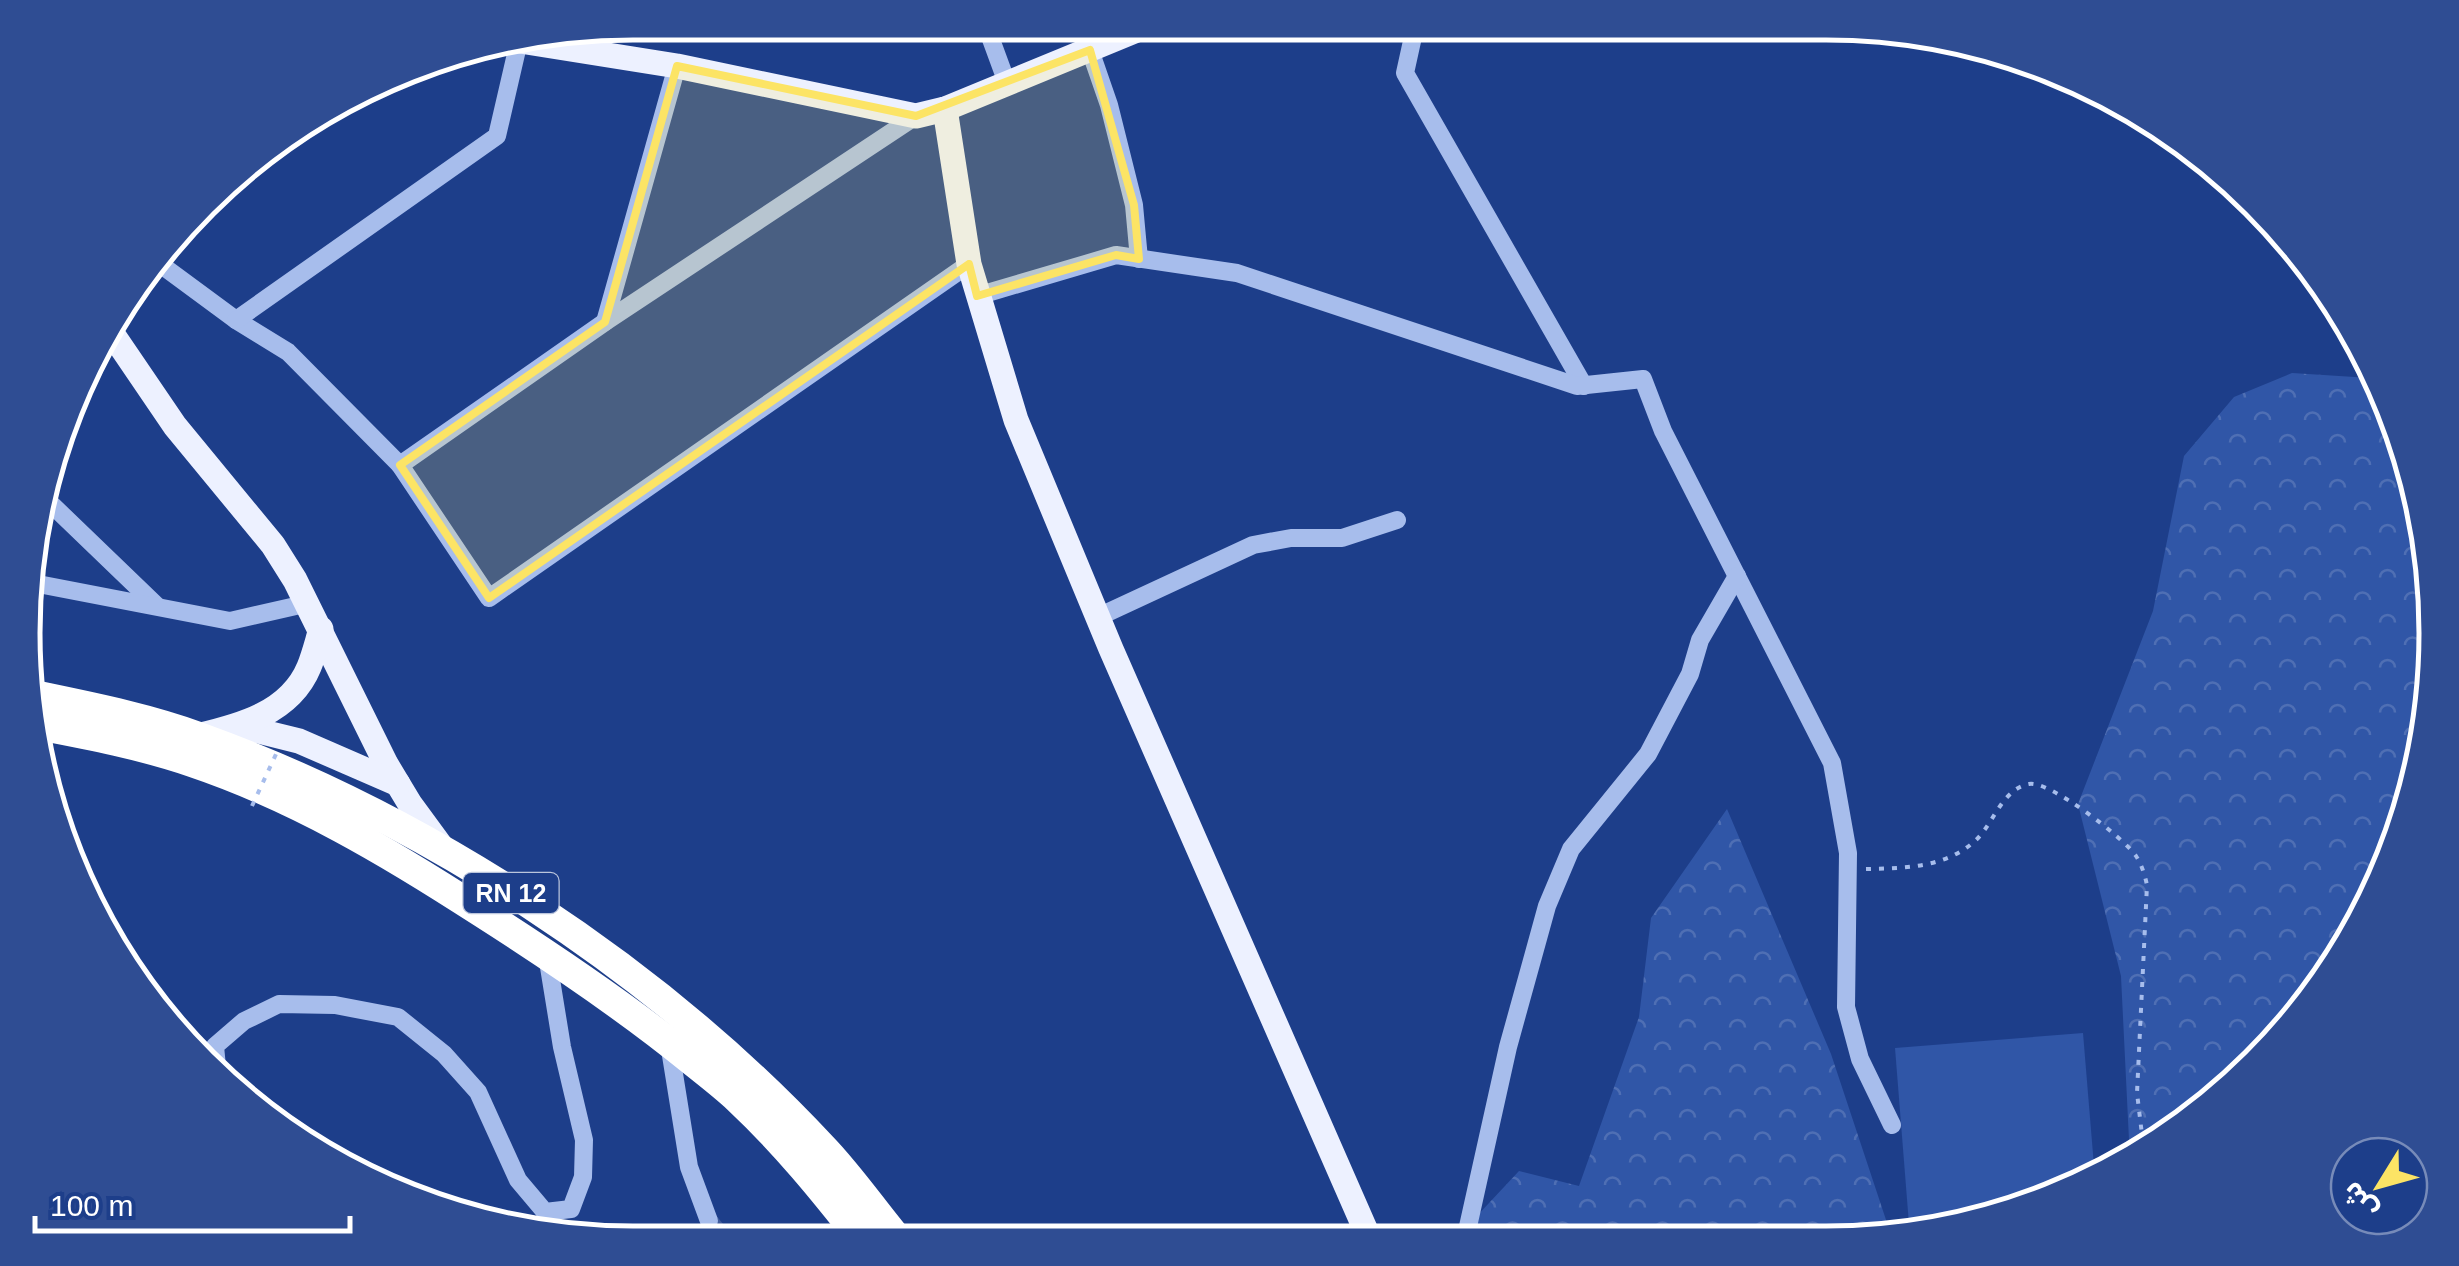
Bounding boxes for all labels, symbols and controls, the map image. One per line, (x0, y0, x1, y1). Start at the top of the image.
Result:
road number: RN 12 (464, 873, 558, 913)
north arrow (2329, 1136, 2429, 1236)
scale bar (35, 1171, 350, 1233)
text: ش (2336, 1176, 2383, 1225)
text: 100 m (50, 1189, 133, 1222)

